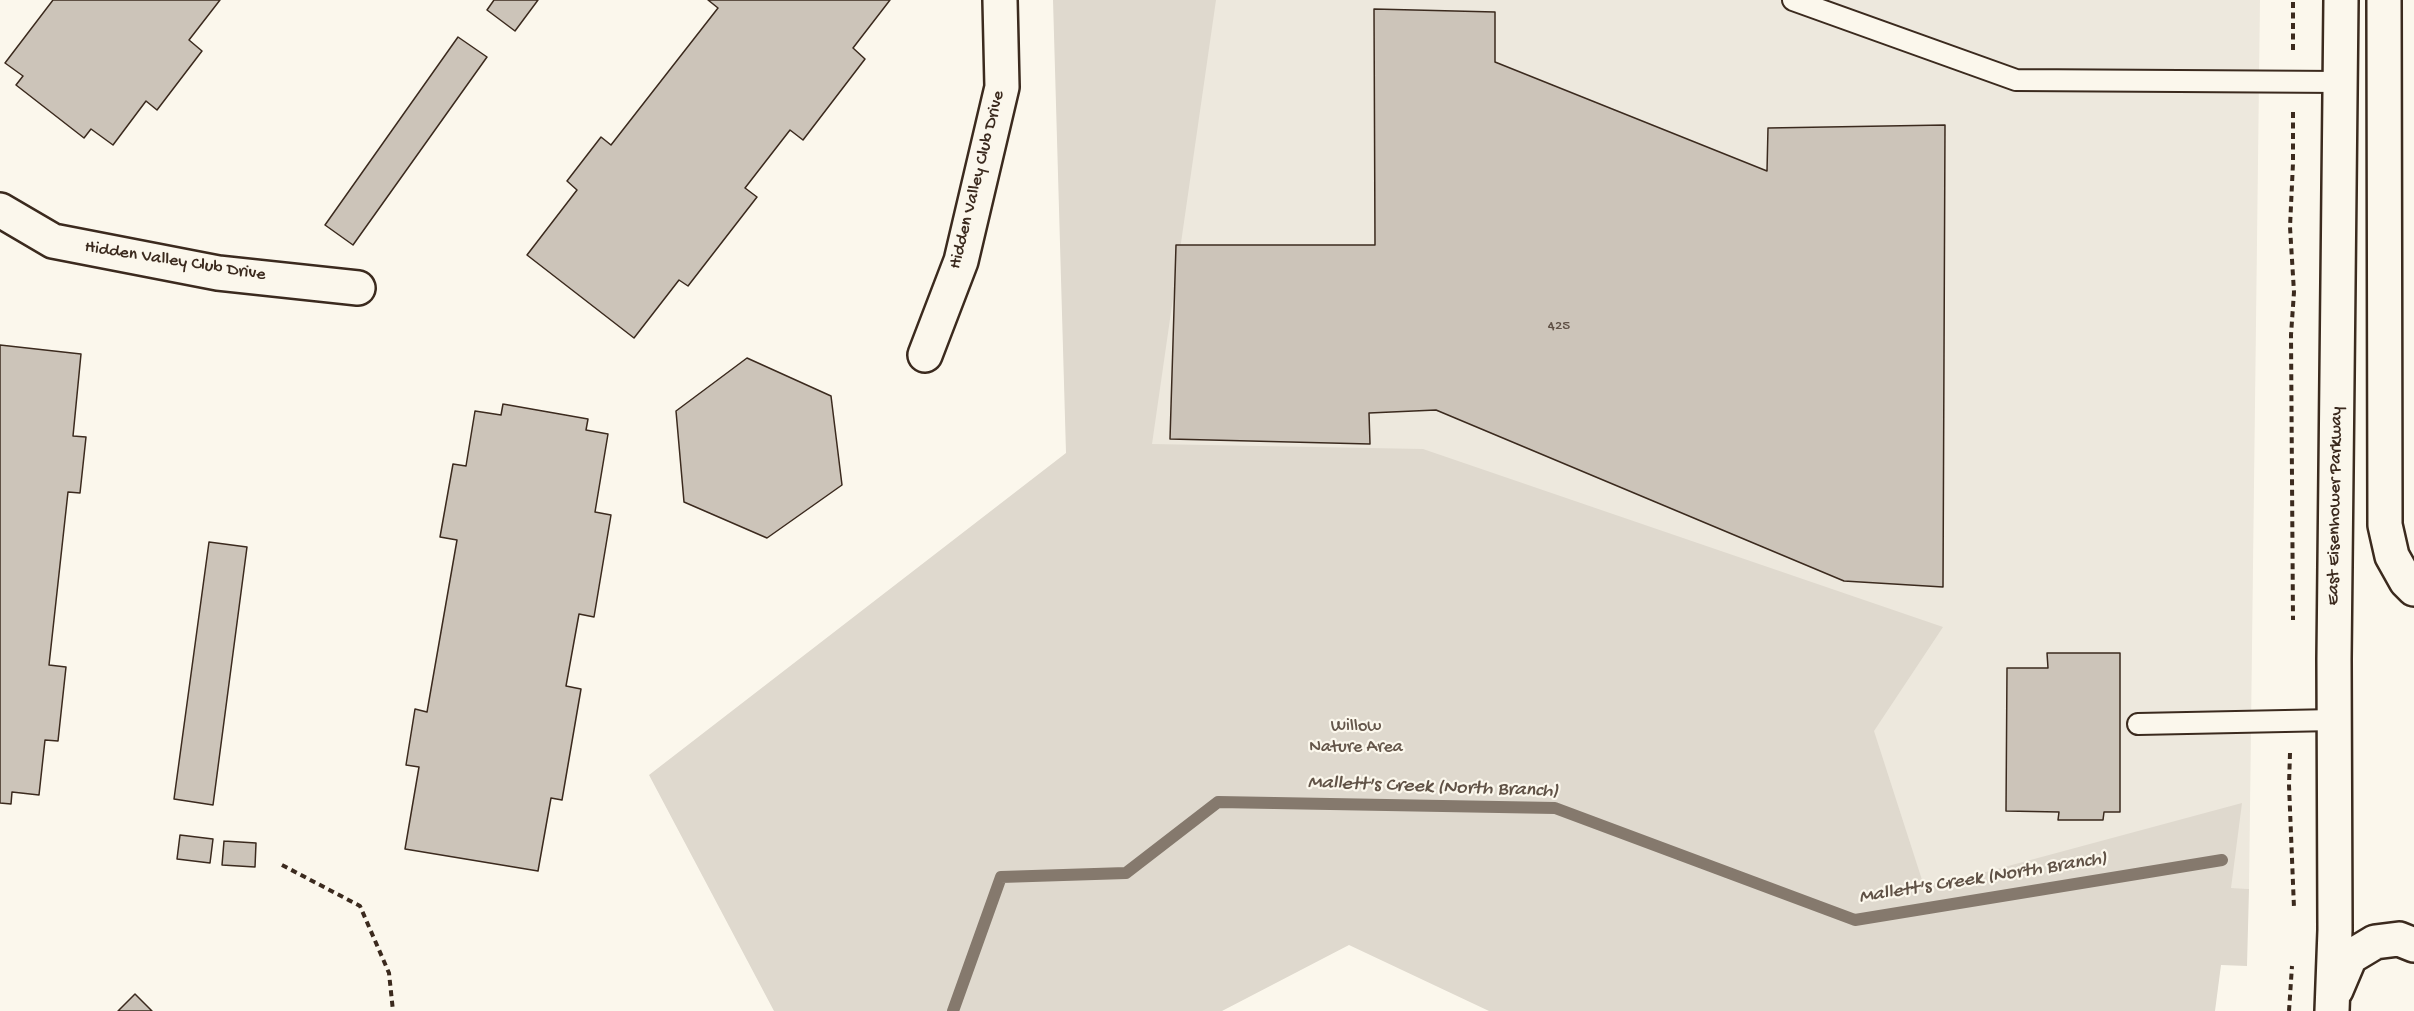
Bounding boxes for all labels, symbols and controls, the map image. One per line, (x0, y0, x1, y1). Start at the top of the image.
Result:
street label: Hidden Valley Club Drive (945, 89, 1011, 271)
street label: Hidden Valley Club Drive (83, 237, 267, 287)
house number: 425 (1548, 318, 1570, 336)
street label: East Eisenhower Parkway (2323, 406, 2349, 606)
park label: Willow Nature Area (1309, 716, 1403, 758)
water label: Mallett's Creek (North Branch) (1307, 772, 1559, 804)
water label: Mallett's Creek (North Branch) (1857, 848, 2109, 910)

